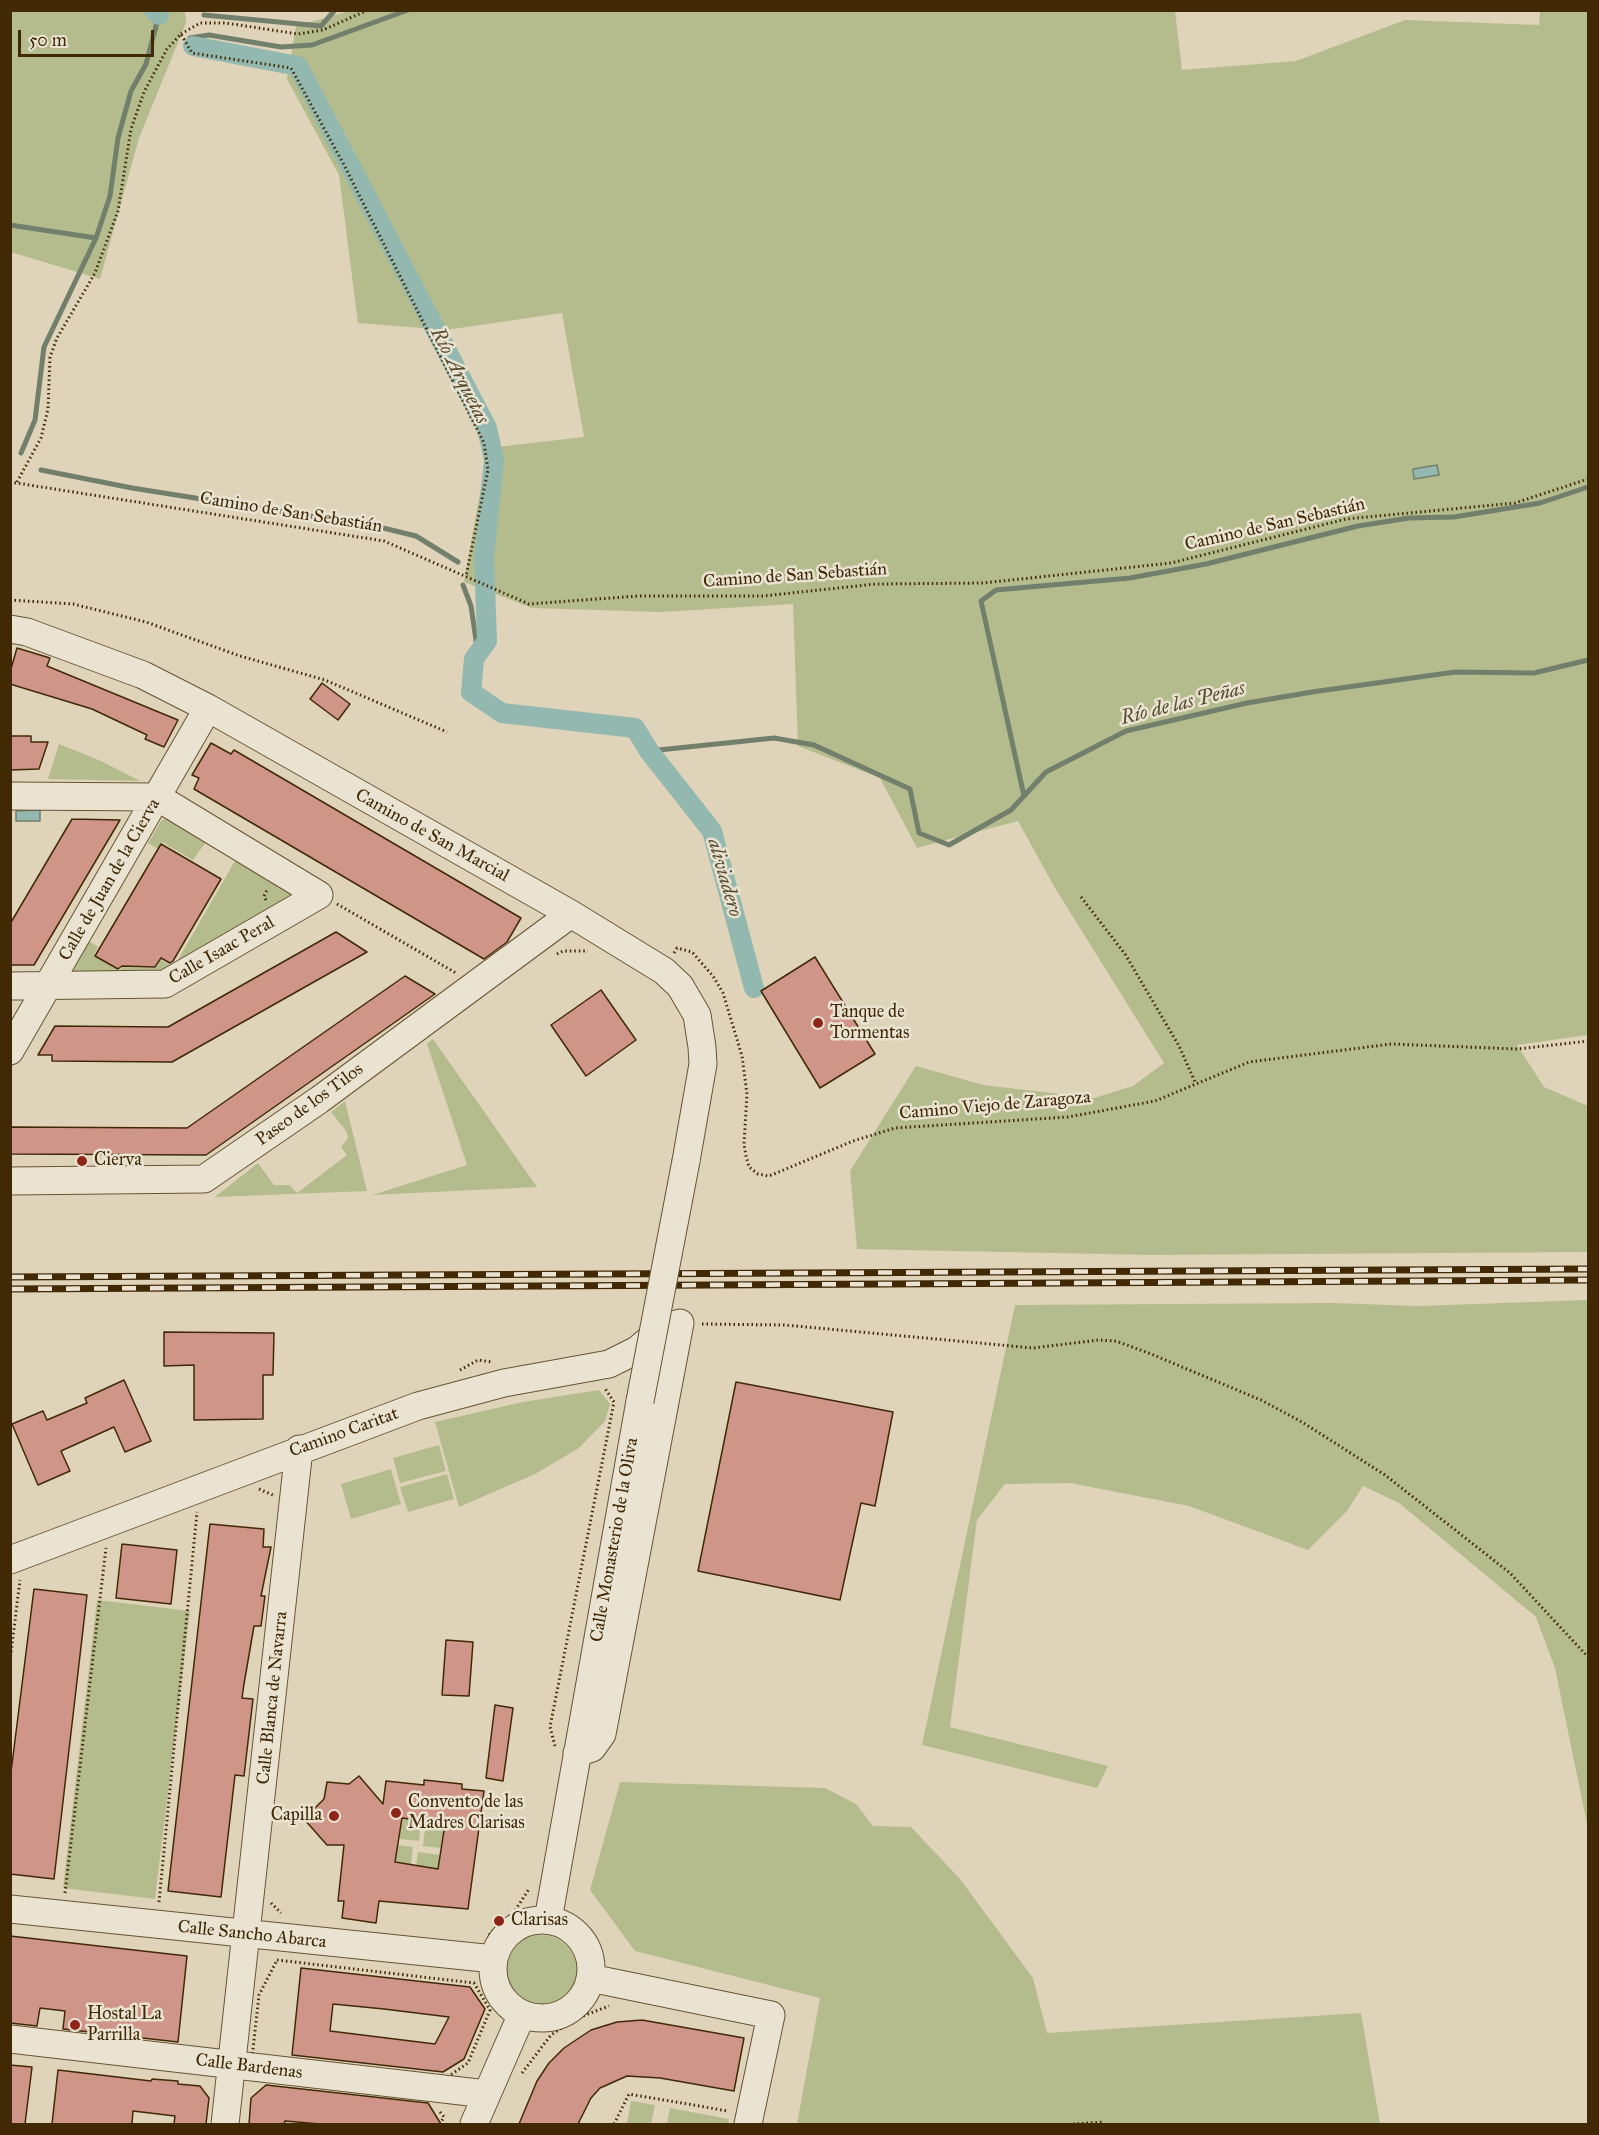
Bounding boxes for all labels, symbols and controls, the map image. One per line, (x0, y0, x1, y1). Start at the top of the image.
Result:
scale bar (21, 18, 158, 56)
text: 50 m (29, 29, 67, 51)
water label: Río Arquetas (424, 324, 494, 428)
street label: Camino de San Sebastián (198, 488, 384, 538)
street label: Camino de San Sebastián (1183, 494, 1367, 556)
street label: Camino de San Sebastián (702, 559, 888, 593)
water label: Río de las Peñas (1118, 677, 1248, 731)
street label: Camino de San Marcial (351, 785, 513, 887)
street label: Calle de Juan de la Cierva (55, 795, 165, 965)
water label: aliviadero (701, 836, 747, 920)
street label: Calle Isaac Peral (165, 912, 279, 990)
place label: Tanque de Tormentas (830, 1002, 909, 1044)
marker: Tanque de Tormentas (811, 1016, 825, 1030)
street label: Paseo de los Tilos (252, 1059, 368, 1151)
street label: Camino Viejo de Zaragoza (898, 1087, 1092, 1125)
place label: Cierva (94, 1150, 142, 1172)
marker: Cierva (75, 1154, 89, 1168)
street label: Camino Caritat (286, 1403, 402, 1463)
street label: Calle Monasterio de la Oliva (586, 1436, 644, 1644)
street label: Calle Blanca de Navarra (253, 1610, 293, 1786)
place label: Convento de las Madres Clarisas (408, 1792, 525, 1834)
place label: Capilla (271, 1805, 322, 1827)
marker: Convento de las Madres Clarisas (389, 1806, 403, 1820)
marker: Capilla (327, 1809, 341, 1823)
place label: Clarisas (511, 1910, 568, 1932)
marker: Clarisas (492, 1914, 506, 1928)
street label: Calle Sancho Abarca (177, 1916, 327, 1954)
place label: Hostal La Parrilla (87, 2004, 162, 2046)
marker: Hostal La Parrilla (68, 2018, 82, 2032)
street label: Calle Bardenas (194, 2050, 304, 2084)

